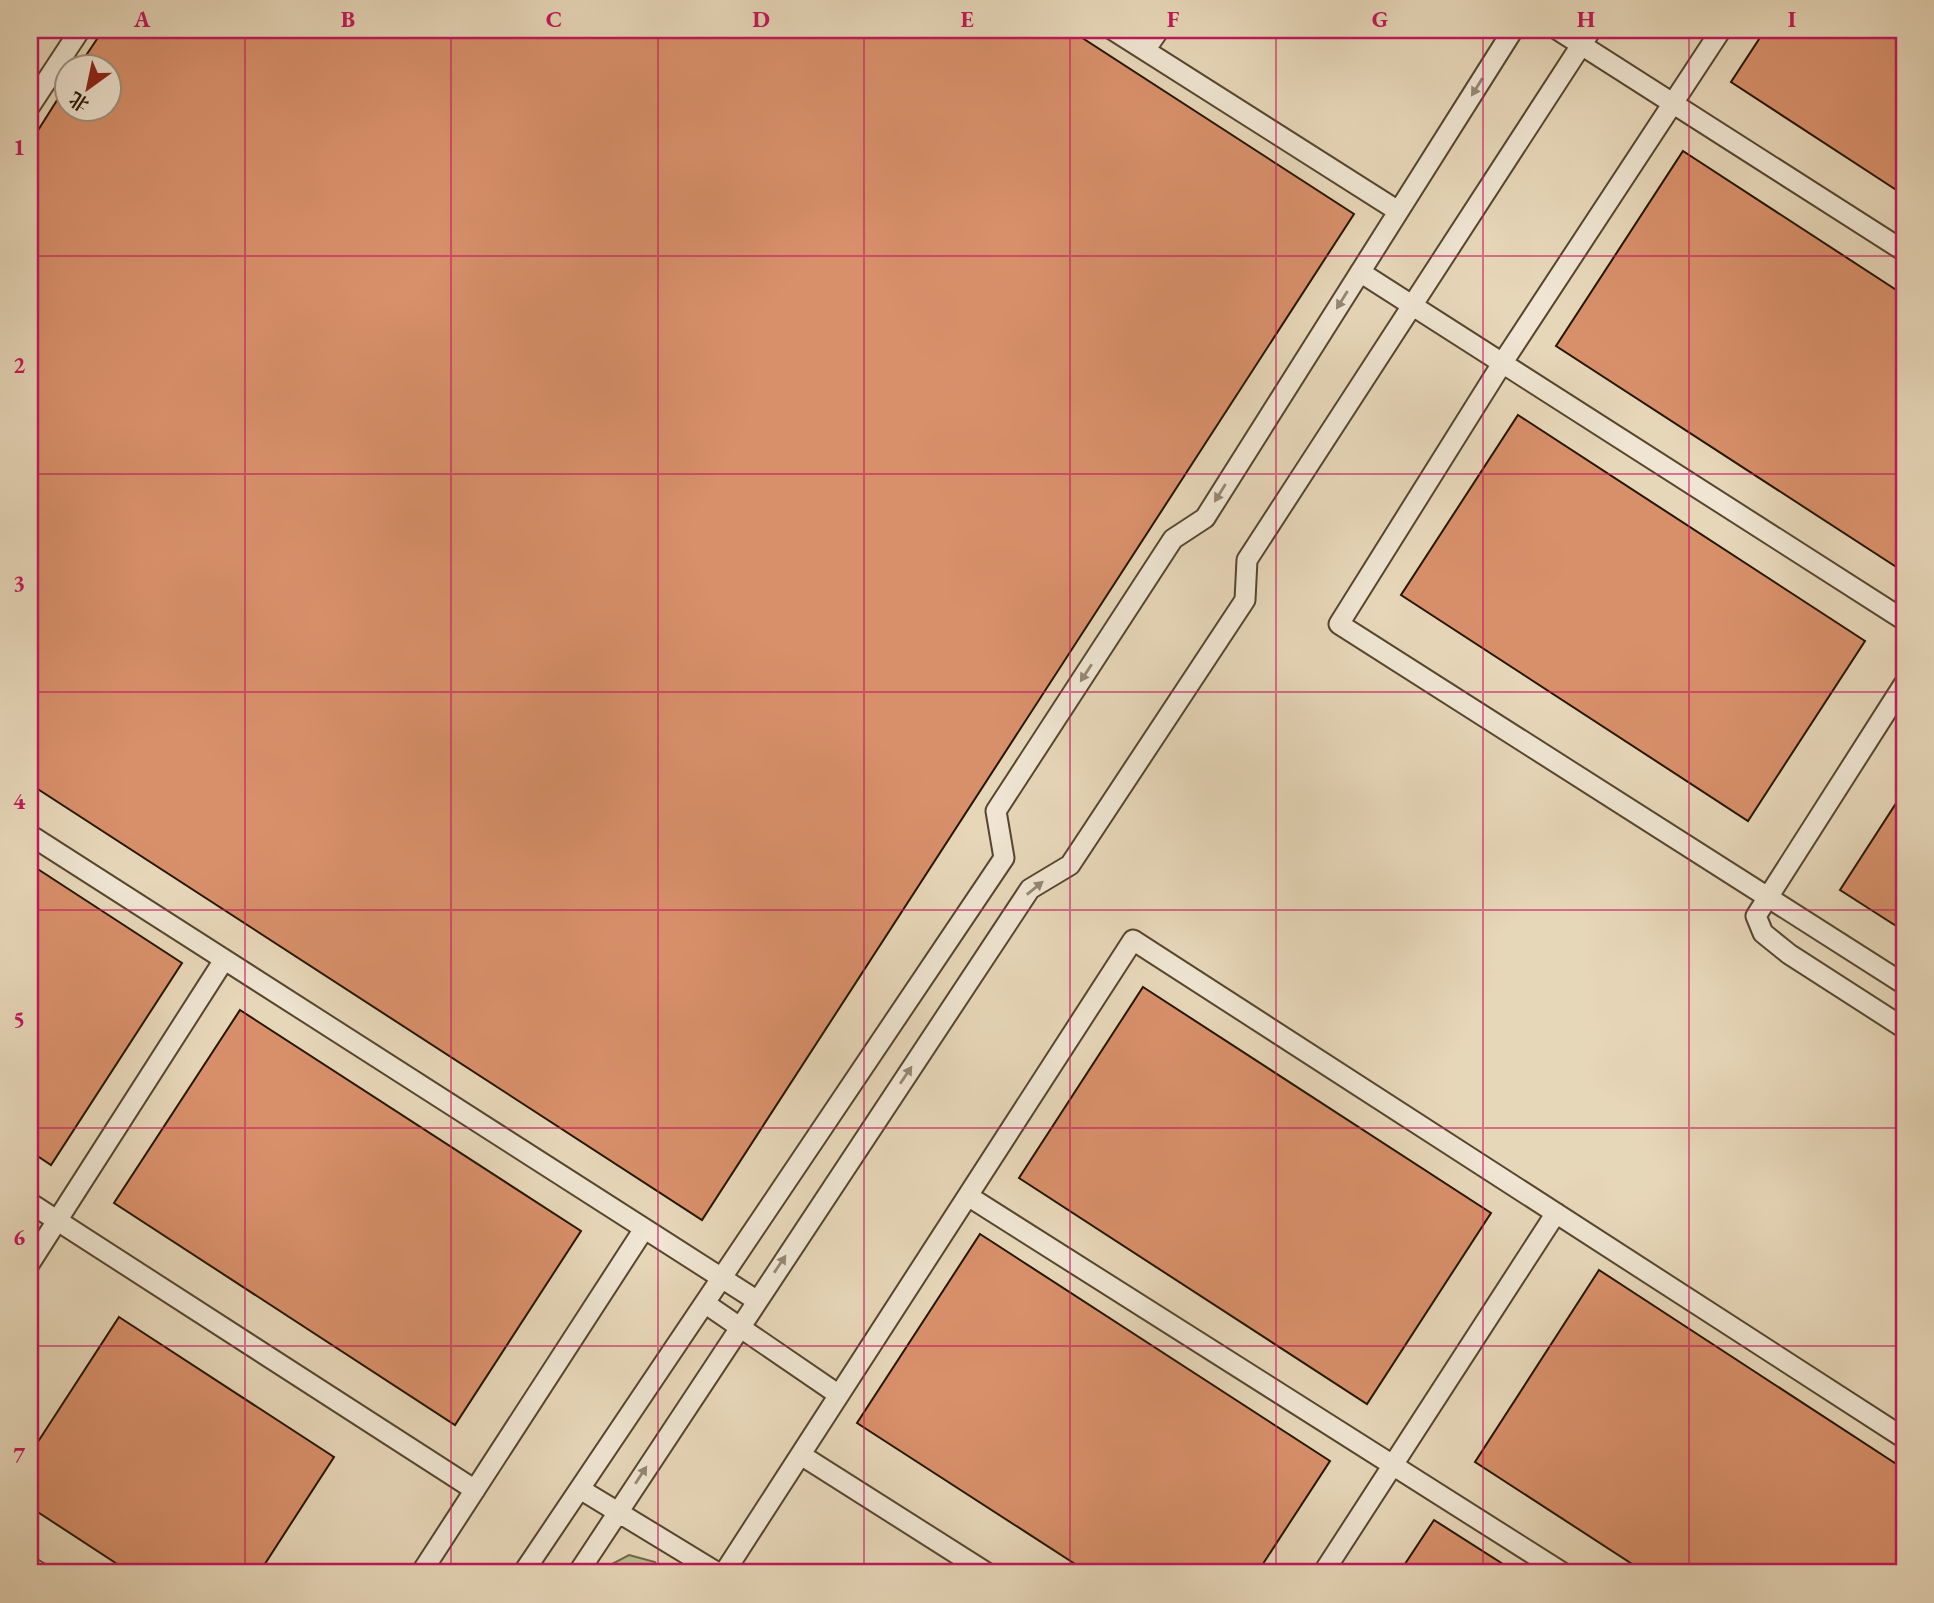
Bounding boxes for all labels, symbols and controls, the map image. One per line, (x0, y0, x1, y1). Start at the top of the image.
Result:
text: A (133, 4, 151, 34)
text: B (341, 4, 355, 34)
text: C (546, 4, 562, 34)
text: D (752, 4, 770, 34)
text: E (960, 4, 974, 34)
text: F (1167, 4, 1180, 34)
text: G (1372, 4, 1388, 34)
text: H (1577, 4, 1595, 34)
text: I (1788, 4, 1796, 34)
north arrow (52, 52, 122, 122)
one-way arrow (1470, 78, 1483, 97)
text: 北 (64, 86, 94, 117)
text: 1 (13, 132, 25, 162)
one-way arrow (1336, 291, 1349, 310)
text: 2 (13, 350, 25, 380)
one-way arrow (1214, 483, 1227, 502)
text: 3 (13, 568, 25, 598)
one-way arrow (1079, 663, 1092, 682)
text: 4 (13, 786, 26, 816)
one-way arrow (1026, 881, 1044, 896)
text: 5 (13, 1004, 25, 1034)
one-way arrow (899, 1066, 913, 1084)
text: 6 (13, 1222, 25, 1252)
one-way arrow (773, 1255, 786, 1274)
text: 7 (13, 1440, 26, 1470)
one-way arrow (634, 1465, 647, 1484)

